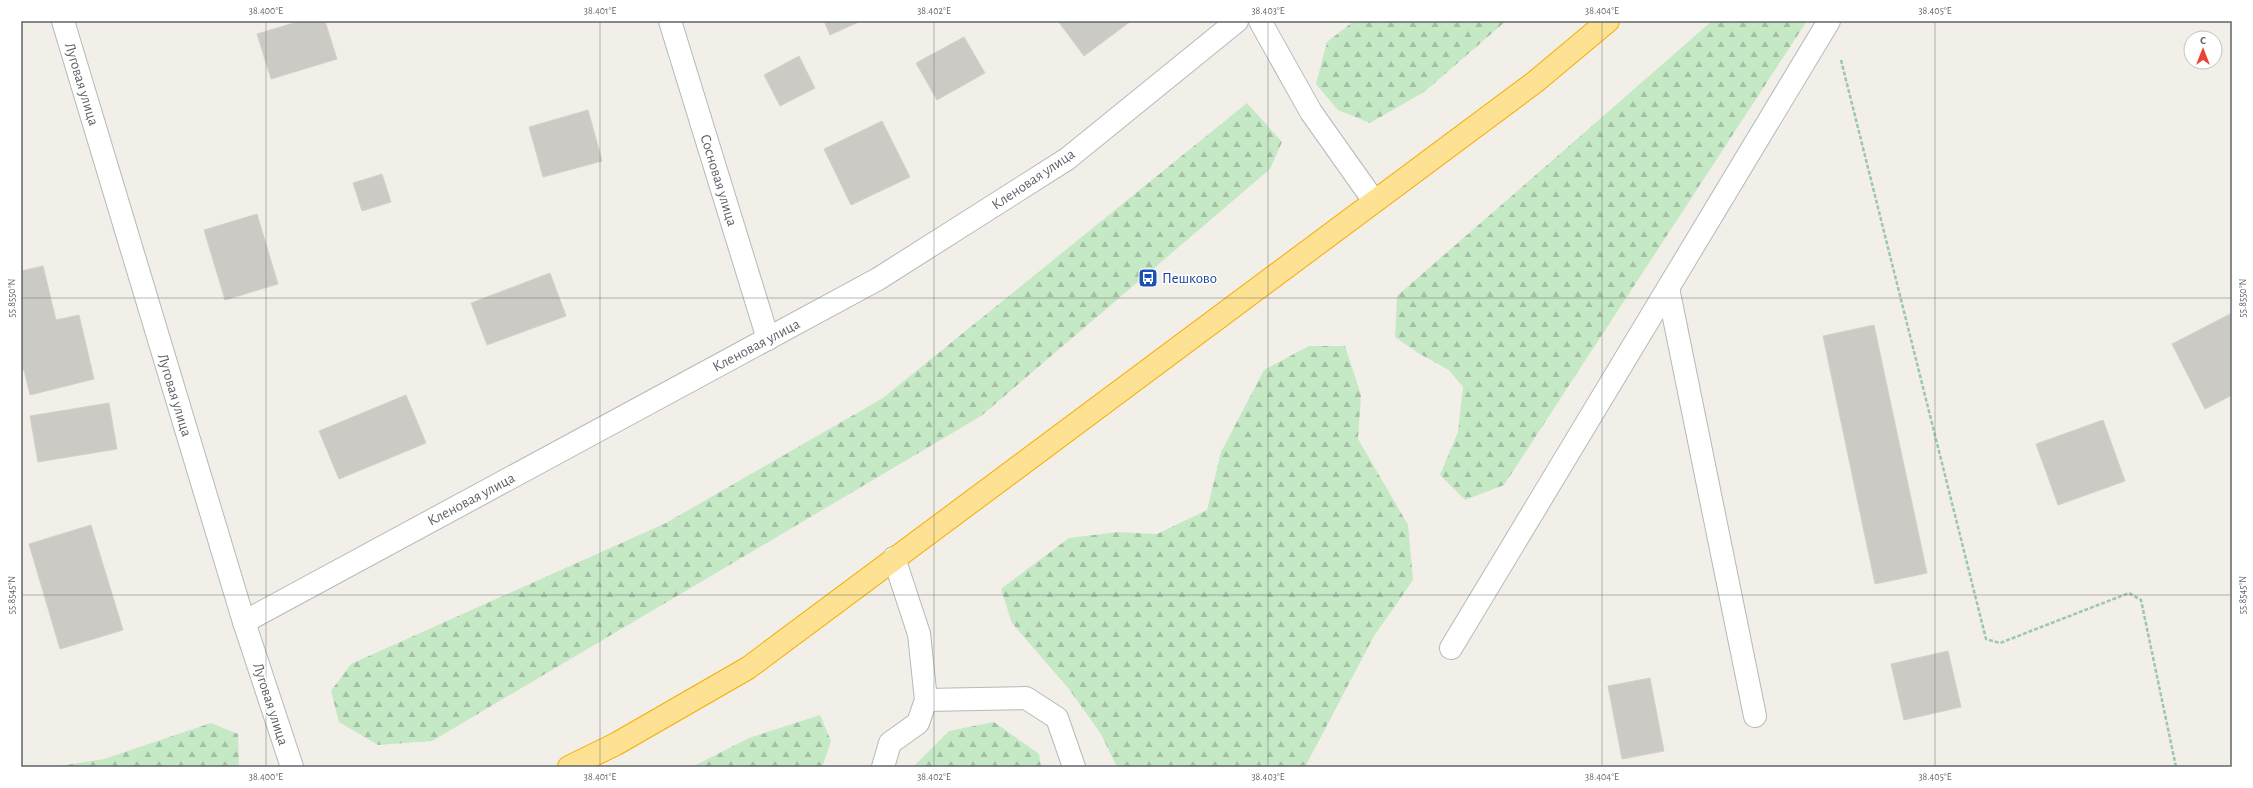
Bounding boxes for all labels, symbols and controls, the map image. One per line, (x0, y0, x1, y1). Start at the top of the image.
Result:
text: 38.400°E (249, 6, 283, 16)
text: 38.401°E (584, 6, 616, 16)
text: 38.402°E (917, 6, 951, 16)
text: 38.403°E (1251, 6, 1285, 16)
text: 38.404°E (1585, 6, 1619, 16)
text: 38.405°E (1918, 6, 1952, 16)
north arrow (2183, 30, 2223, 70)
text: С (2200, 35, 2206, 46)
street label: Луговая улица (62, 41, 101, 127)
street label: Сосновая улица (697, 132, 740, 228)
street label: Кленовая улица (989, 146, 1078, 213)
bus stop icon: Пешково (1137, 267, 1159, 289)
place label: Пешково (1162, 271, 1217, 286)
text: 55.8550°N (7, 279, 17, 317)
text: 55.8550°N (2238, 279, 2248, 317)
street label: Кленовая улица (710, 316, 803, 375)
street label: Луговая улица (155, 352, 194, 438)
street label: Кленовая улица (425, 470, 518, 529)
text: 55.8545°N (7, 576, 17, 614)
text: 55.8545°N (2238, 576, 2248, 614)
street label: Луговая улица (250, 661, 291, 747)
text: 38.400°E (249, 772, 283, 782)
text: 38.401°E (584, 772, 616, 782)
text: 38.402°E (917, 772, 951, 782)
text: 38.403°E (1251, 772, 1285, 782)
text: 38.404°E (1585, 772, 1619, 782)
text: 38.405°E (1918, 772, 1952, 782)

